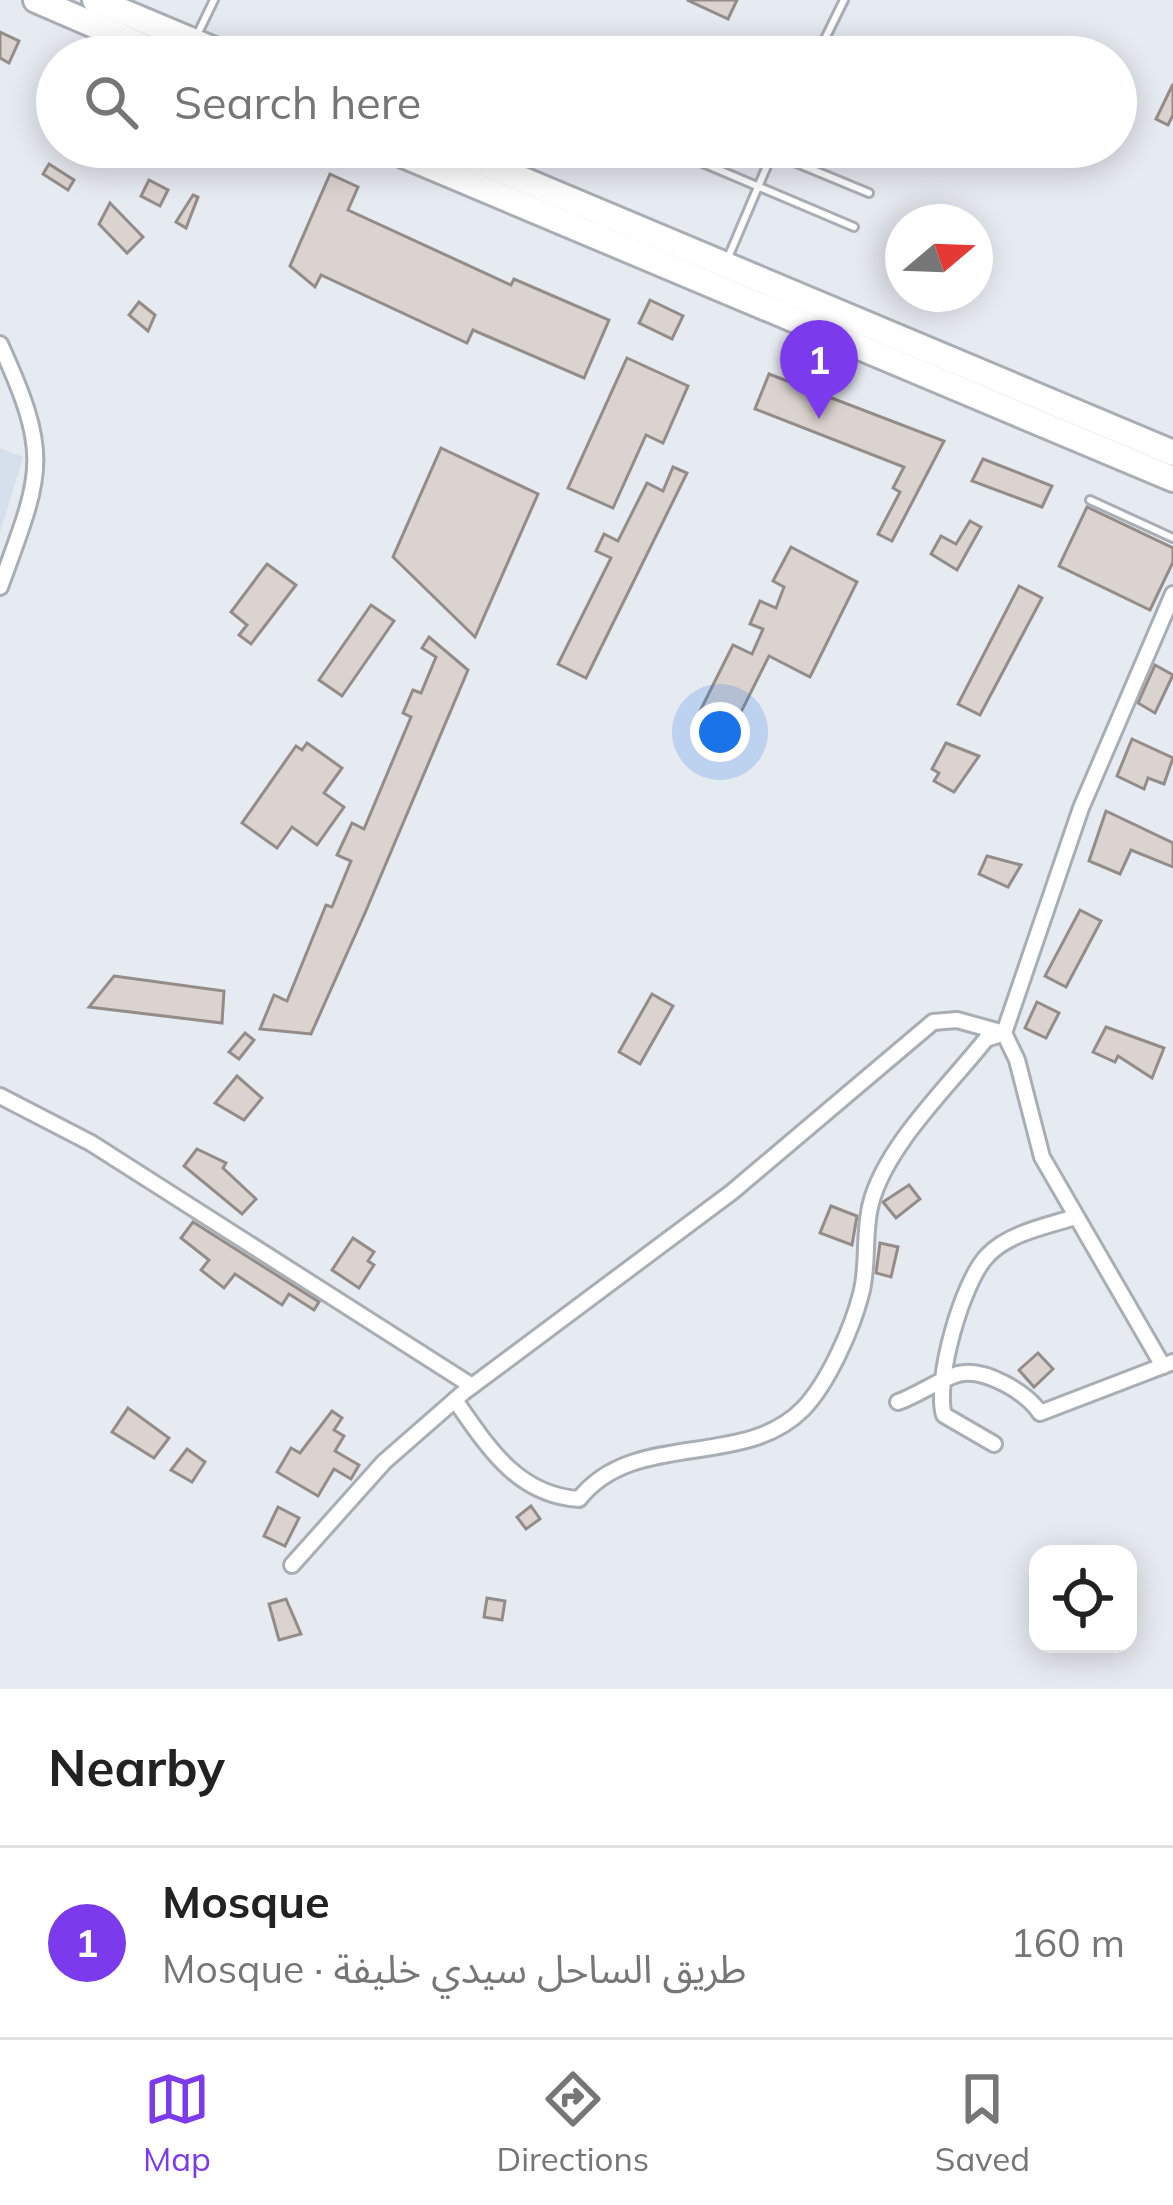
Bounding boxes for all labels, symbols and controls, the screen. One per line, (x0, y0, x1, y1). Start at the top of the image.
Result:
search box (36, 36, 1137, 168)
icon: search (78, 69, 144, 135)
text: Search here (174, 74, 421, 130)
north arrow (885, 204, 993, 312)
pin: 1 (780, 320, 858, 419)
your location (690, 702, 750, 762)
map controls (1029, 1545, 1137, 1653)
button: locate (1029, 1545, 1137, 1653)
text: Nearby (48, 1735, 225, 1799)
text: Mosque (162, 1873, 330, 1929)
text: 1 (75, 1918, 99, 1967)
text: 160 m (1010, 1918, 1125, 1967)
text: Mosque · طريق الساحل سيدي خليفة (162, 1944, 746, 1993)
tab: Map (143, 2066, 211, 2179)
tab: Directions (497, 2066, 649, 2179)
tab: Saved (935, 2066, 1030, 2179)

